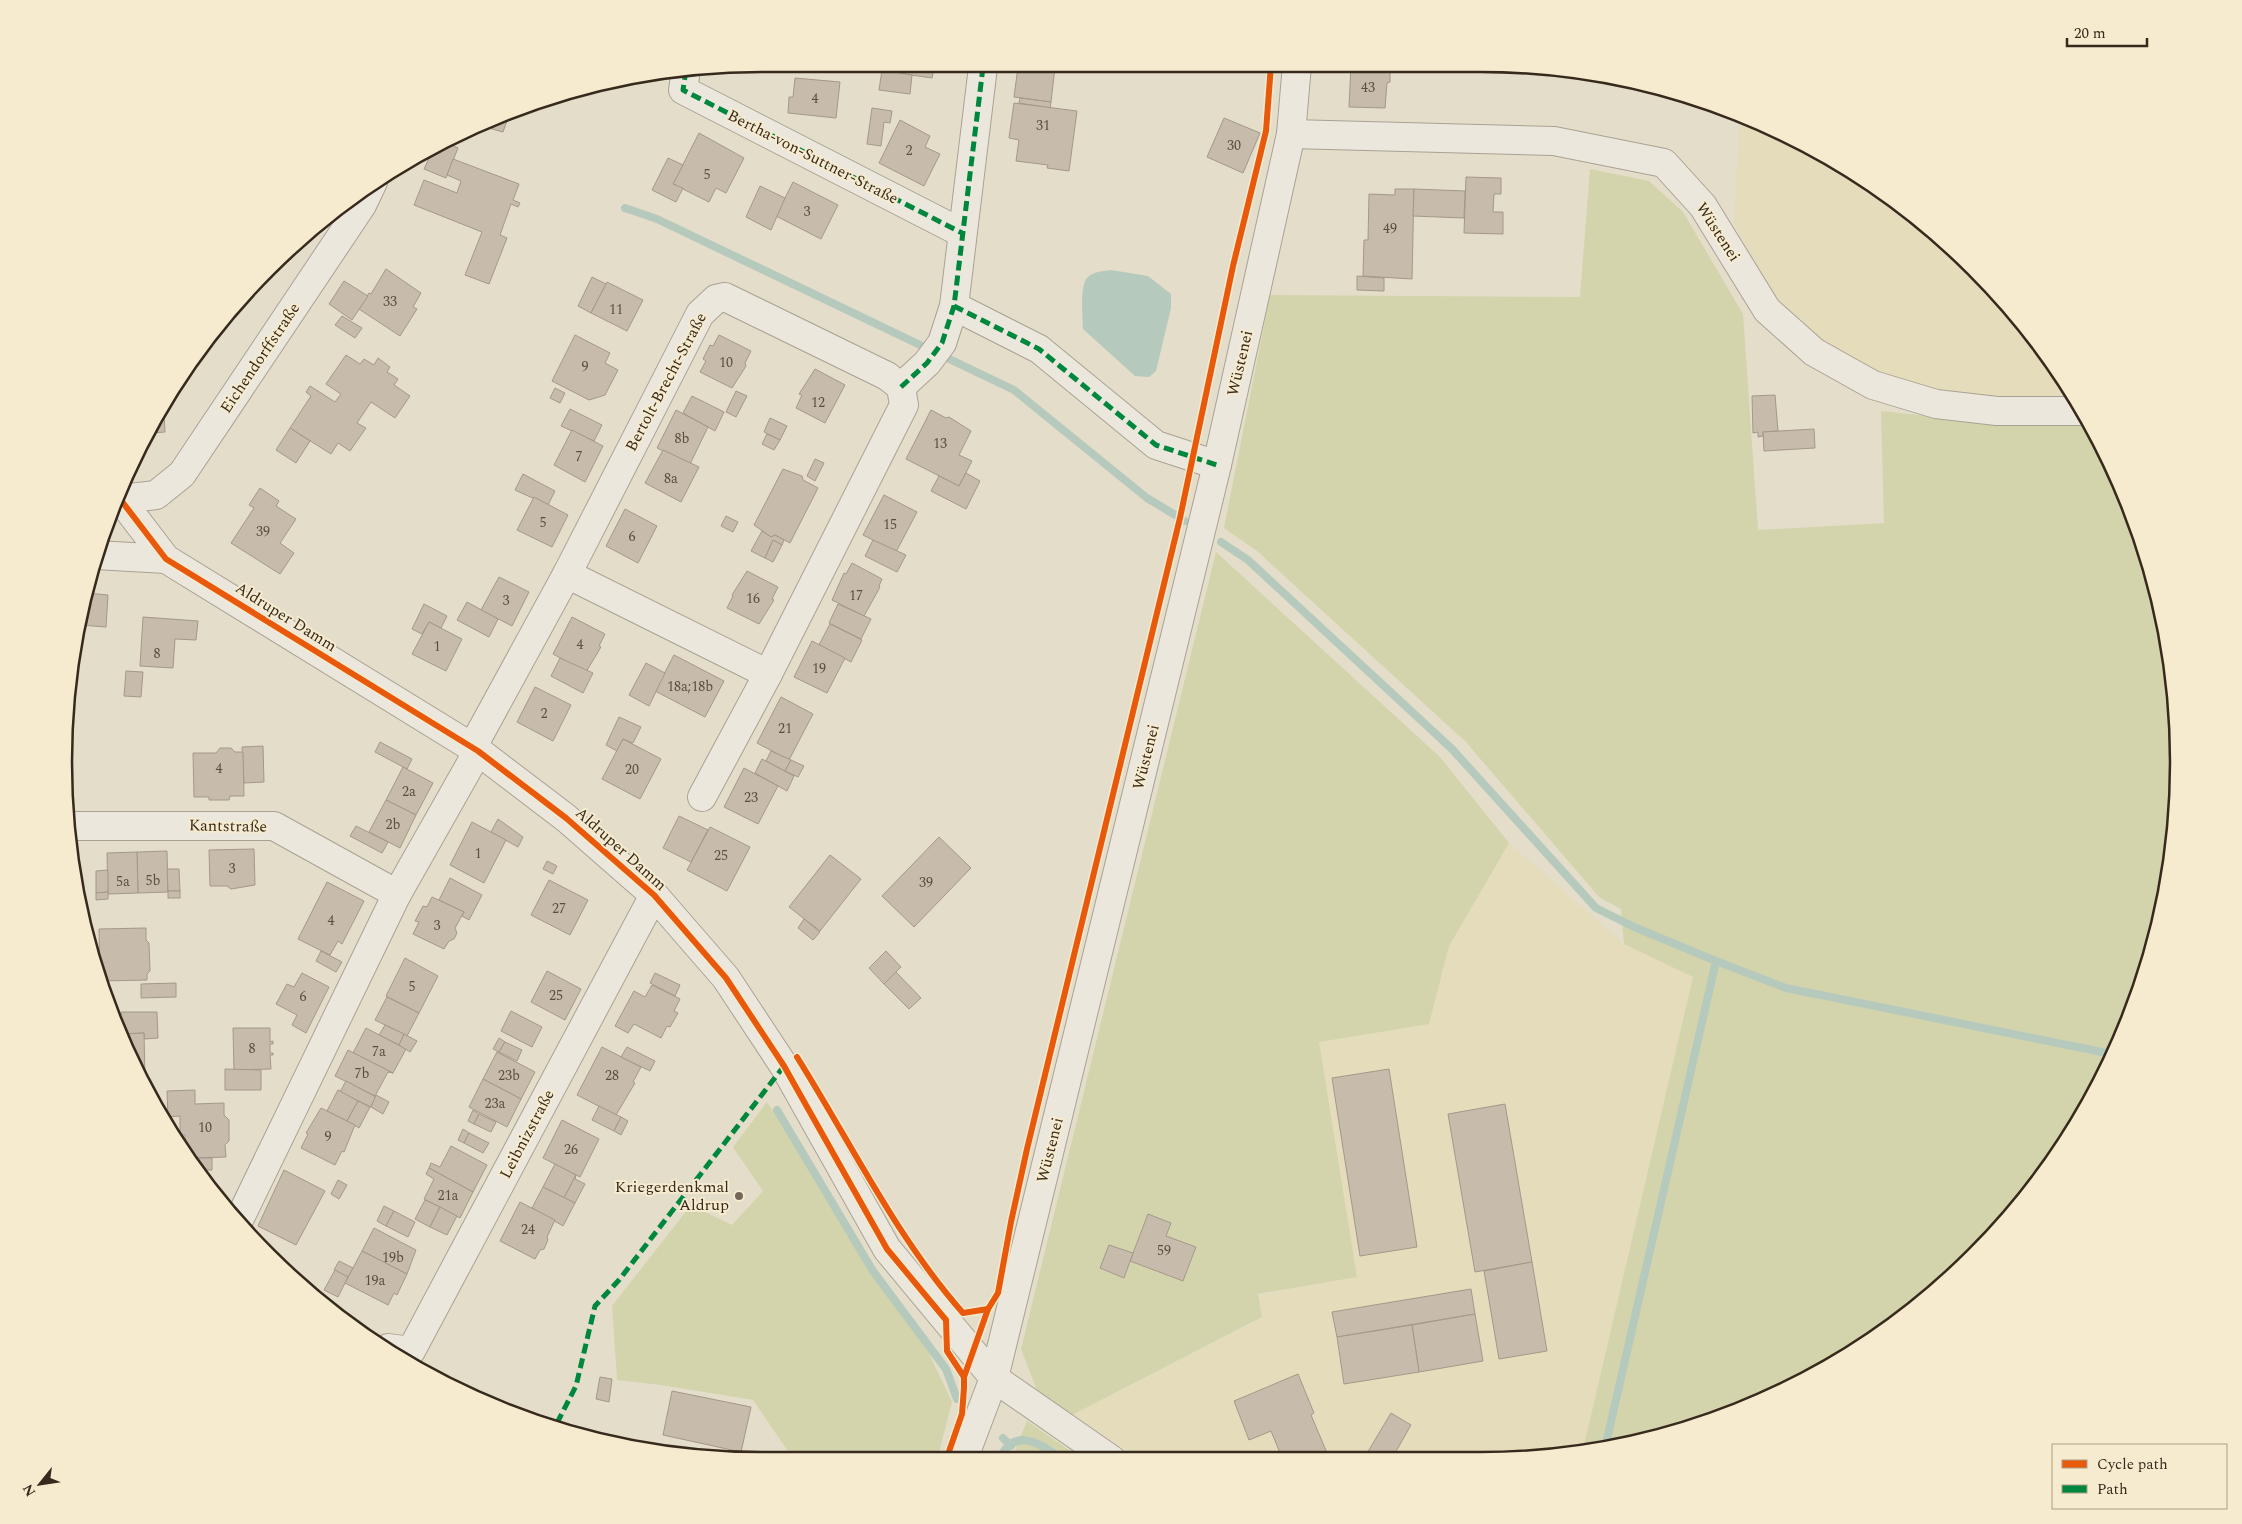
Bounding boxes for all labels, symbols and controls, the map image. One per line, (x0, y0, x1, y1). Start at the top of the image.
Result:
scale bar (2067, 15, 2147, 47)
text: 20 m (2074, 22, 2106, 45)
house number: 43 (1361, 77, 1375, 98)
house number: 4 (812, 88, 819, 109)
street label: Bertha-von-Suttner-Straße (723, 103, 903, 211)
house number: 31 (1036, 115, 1050, 136)
house number: 30 (1227, 135, 1241, 156)
house number: 2 (906, 140, 913, 161)
house number: 5 (704, 164, 711, 185)
street label: Wüstenei (1690, 197, 1746, 267)
house number: 3 (804, 201, 811, 222)
house number: 49 (1383, 218, 1397, 239)
house number: 33 (383, 291, 397, 312)
street label: Eichendorffstraße (214, 298, 306, 418)
house number: 11 (609, 299, 623, 320)
street label: Bertolt-Brecht-Straße (619, 308, 713, 456)
street label: Wüstenei (1221, 328, 1259, 398)
house number: 10 (719, 352, 733, 373)
house number: 9 (582, 356, 589, 377)
house number: 12 (811, 392, 825, 413)
house number: 8b (675, 428, 690, 449)
house number: 13 (933, 433, 947, 454)
house number: 7 (576, 446, 583, 467)
house number: 8a (664, 468, 678, 489)
house number: 5 (540, 512, 547, 533)
house number: 15 (883, 514, 897, 535)
house number: 39 (256, 521, 270, 542)
house number: 6 (629, 526, 636, 547)
street label: Aldruper Damm (231, 576, 342, 658)
house number: 17 (849, 585, 863, 606)
house number: 16 (746, 588, 760, 609)
house number: 3 (503, 590, 510, 611)
house number: 4 (577, 634, 584, 655)
house number: 1 (434, 636, 441, 657)
house number: 8 (154, 643, 161, 664)
house number: 19 (812, 658, 826, 679)
house number: 18a;18b (667, 676, 713, 697)
house number: 2 (541, 703, 548, 724)
house number: 21 (778, 718, 792, 739)
street label: Wüstenei (1126, 722, 1166, 792)
house number: 4 (216, 758, 223, 779)
house number: 20 (625, 759, 639, 780)
house number: 2a (402, 781, 416, 802)
house number: 23 (744, 787, 758, 808)
street label: Aldruper Damm (570, 801, 672, 897)
street label: Kantstraße (189, 813, 267, 839)
house number: 2b (386, 814, 401, 835)
house number: 1 (475, 843, 482, 864)
house number: 25 (714, 845, 728, 866)
house number: 3 (229, 858, 236, 879)
house number: 5b (146, 870, 161, 891)
house number: 5a (116, 871, 130, 892)
house number: 39 (919, 872, 933, 893)
house number: 27 (552, 898, 566, 919)
house number: 4 (328, 910, 335, 931)
house number: 3 (434, 915, 441, 936)
house number: 5 (409, 976, 416, 997)
house number: 25 (549, 985, 563, 1006)
house number: 6 (300, 986, 307, 1007)
house number: 8 (249, 1038, 256, 1059)
house number: 7a (372, 1041, 386, 1062)
house number: 7b (355, 1063, 370, 1084)
house number: 23b (498, 1065, 520, 1086)
house number: 28 (605, 1065, 619, 1086)
street label: Leibnizstraße (493, 1085, 561, 1183)
house number: 23a (485, 1093, 506, 1114)
street label: Wüstenei (1030, 1115, 1070, 1185)
house number: 10 (198, 1117, 212, 1138)
house number: 9 (325, 1126, 332, 1147)
house number: 26 (564, 1139, 578, 1160)
place label: Kriegerdenkmal Aldrup (615, 1175, 729, 1217)
house number: 21a (438, 1185, 459, 1206)
marker: Kriegerdenkmal Aldrup (733, 1190, 745, 1202)
house number: 24 (521, 1219, 535, 1240)
house number: 59 (1157, 1240, 1171, 1261)
house number: 19b (382, 1247, 404, 1268)
house number: 19a (365, 1270, 386, 1291)
legend (2052, 1444, 2227, 1509)
text: Cycle path (2097, 1453, 2168, 1476)
north arrow (15, 1459, 65, 1509)
text: Path (2097, 1478, 2128, 1501)
text: N (17, 1480, 41, 1500)

